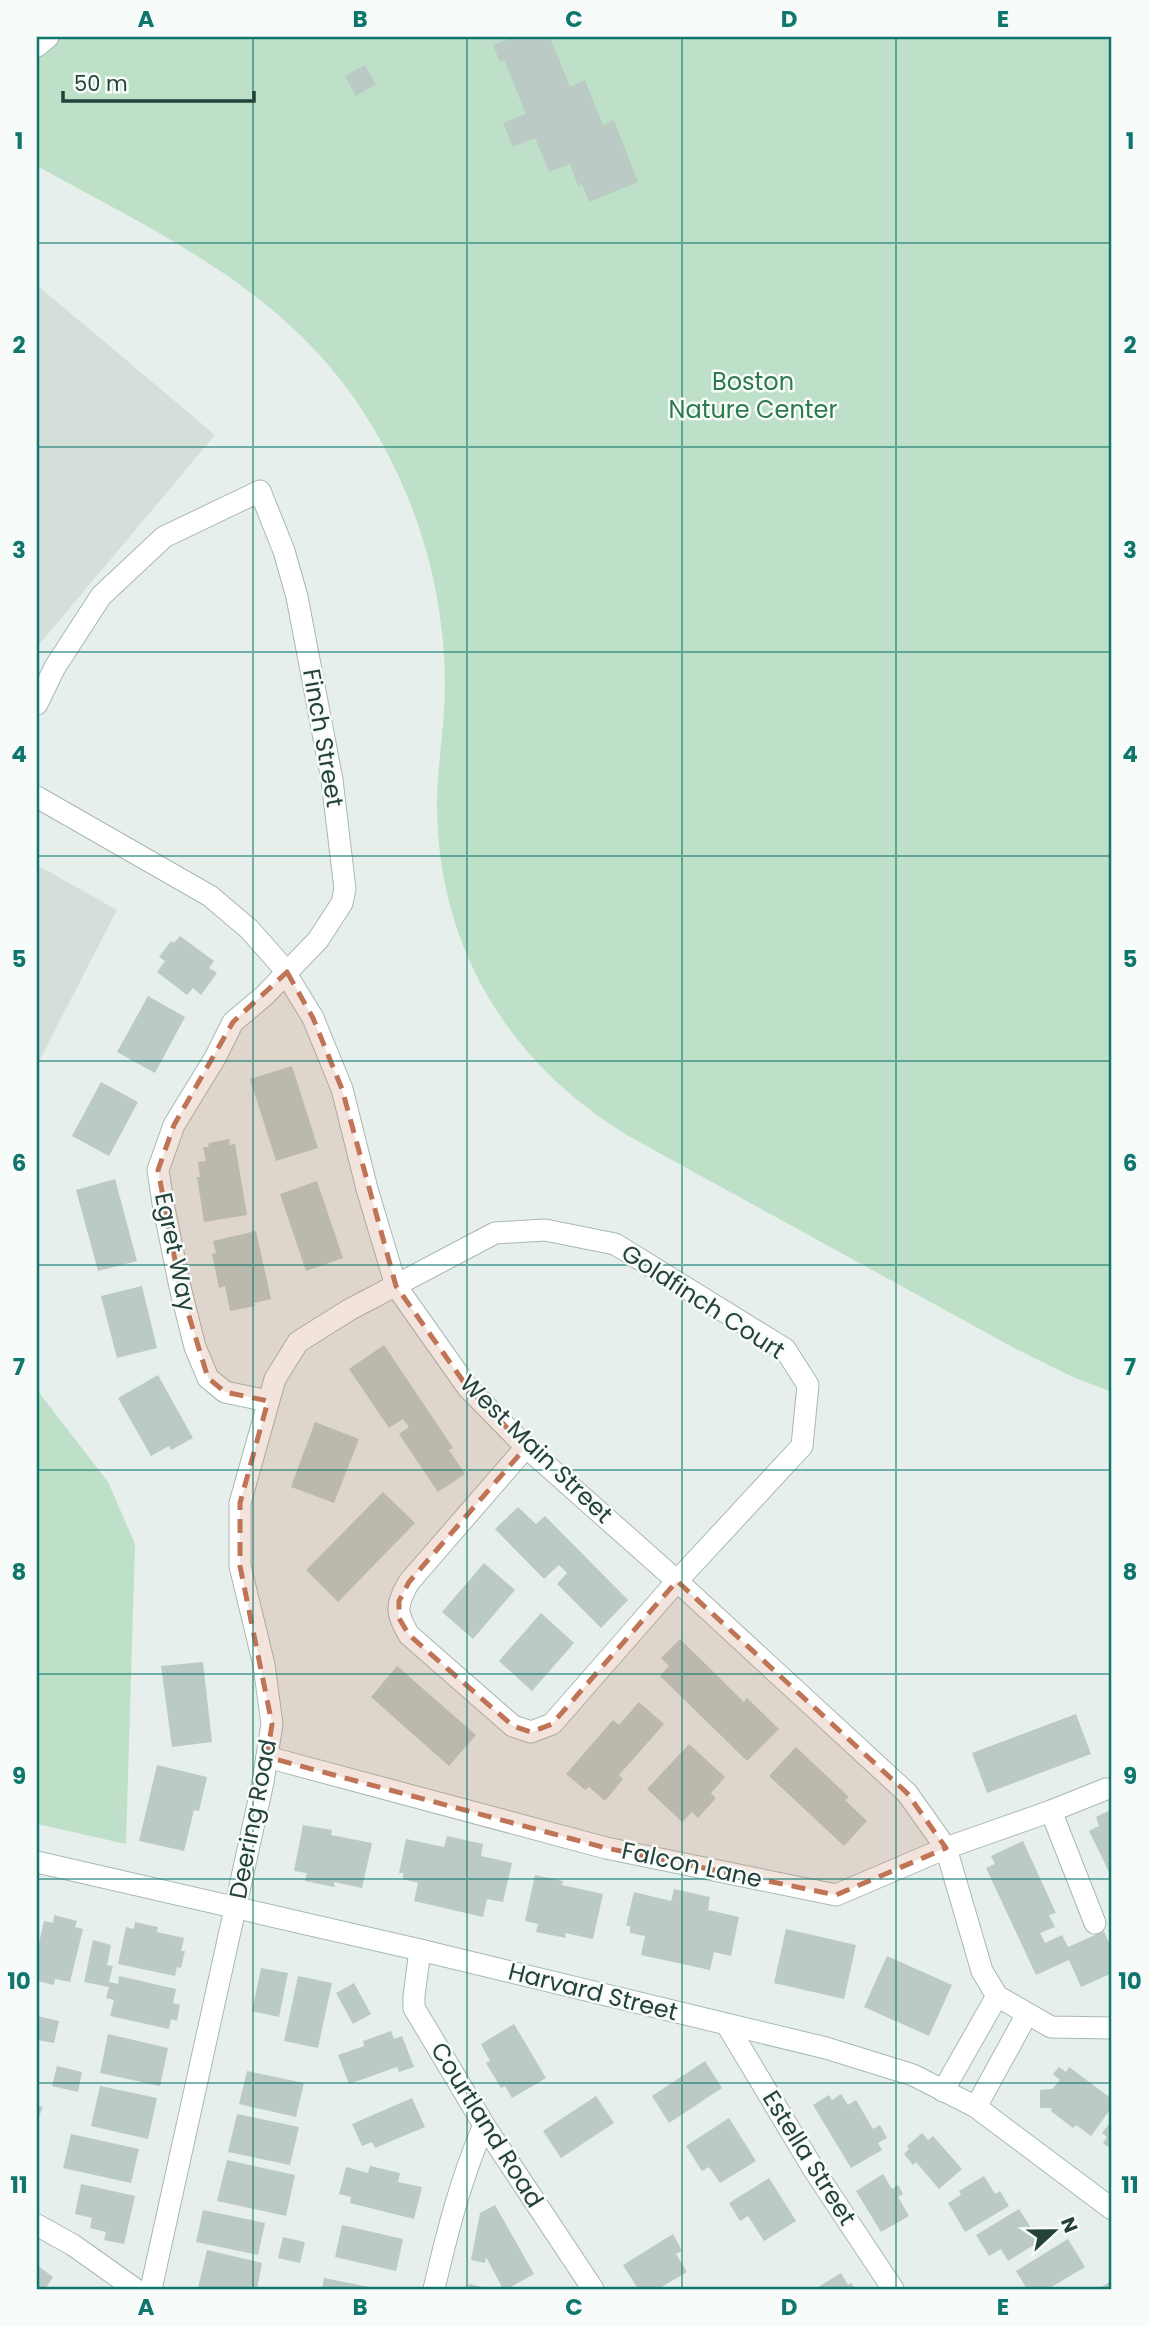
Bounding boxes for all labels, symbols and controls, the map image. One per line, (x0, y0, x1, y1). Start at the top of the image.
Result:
text: A (138, 3, 155, 35)
text: B (352, 3, 368, 35)
text: C (565, 3, 583, 35)
text: D (781, 3, 797, 35)
text: E (997, 3, 1009, 35)
scale bar (63, 60, 254, 104)
text: 50 m (74, 69, 128, 98)
text: 1 (15, 125, 23, 157)
text: 1 (1126, 125, 1134, 157)
text: 2 (12, 329, 26, 361)
text: 2 (1123, 329, 1137, 361)
park label: Boston Nature Center (669, 365, 837, 426)
text: 3 (12, 534, 26, 566)
text: 3 (1123, 534, 1137, 566)
street label: Finch Street (295, 666, 352, 810)
text: 4 (11, 738, 27, 770)
text: 4 (1122, 738, 1138, 770)
text: 5 (12, 943, 26, 975)
text: 5 (1123, 943, 1137, 975)
text: 6 (12, 1147, 26, 1179)
text: 6 (1123, 1147, 1137, 1179)
street label: Egret Way (147, 1189, 204, 1315)
street label: Goldfinch Court (615, 1236, 791, 1367)
text: 7 (13, 1351, 25, 1383)
text: 7 (1124, 1351, 1136, 1383)
street label: West Main Street (453, 1367, 620, 1530)
text: 8 (12, 1556, 26, 1588)
text: 8 (1123, 1556, 1137, 1588)
street label: Deering Road (221, 1736, 284, 1902)
text: 9 (12, 1760, 26, 1792)
text: 9 (1123, 1760, 1137, 1792)
street label: Falcon Lane (619, 1834, 765, 1895)
street label: Harvard Street (505, 1955, 681, 2028)
text: 10 (7, 1965, 31, 1997)
text: 10 (1118, 1965, 1142, 1997)
street label: Courtland Road (423, 2036, 552, 2214)
street label: Estella Street (755, 2084, 864, 2231)
text: 11 (10, 2169, 28, 2201)
text: 11 (1121, 2169, 1139, 2201)
north arrow (1020, 2196, 1090, 2266)
text: N (1054, 2213, 1084, 2237)
text: A (138, 2291, 155, 2323)
text: B (352, 2291, 368, 2323)
text: C (565, 2291, 583, 2323)
text: D (781, 2291, 797, 2323)
text: E (997, 2291, 1009, 2323)

